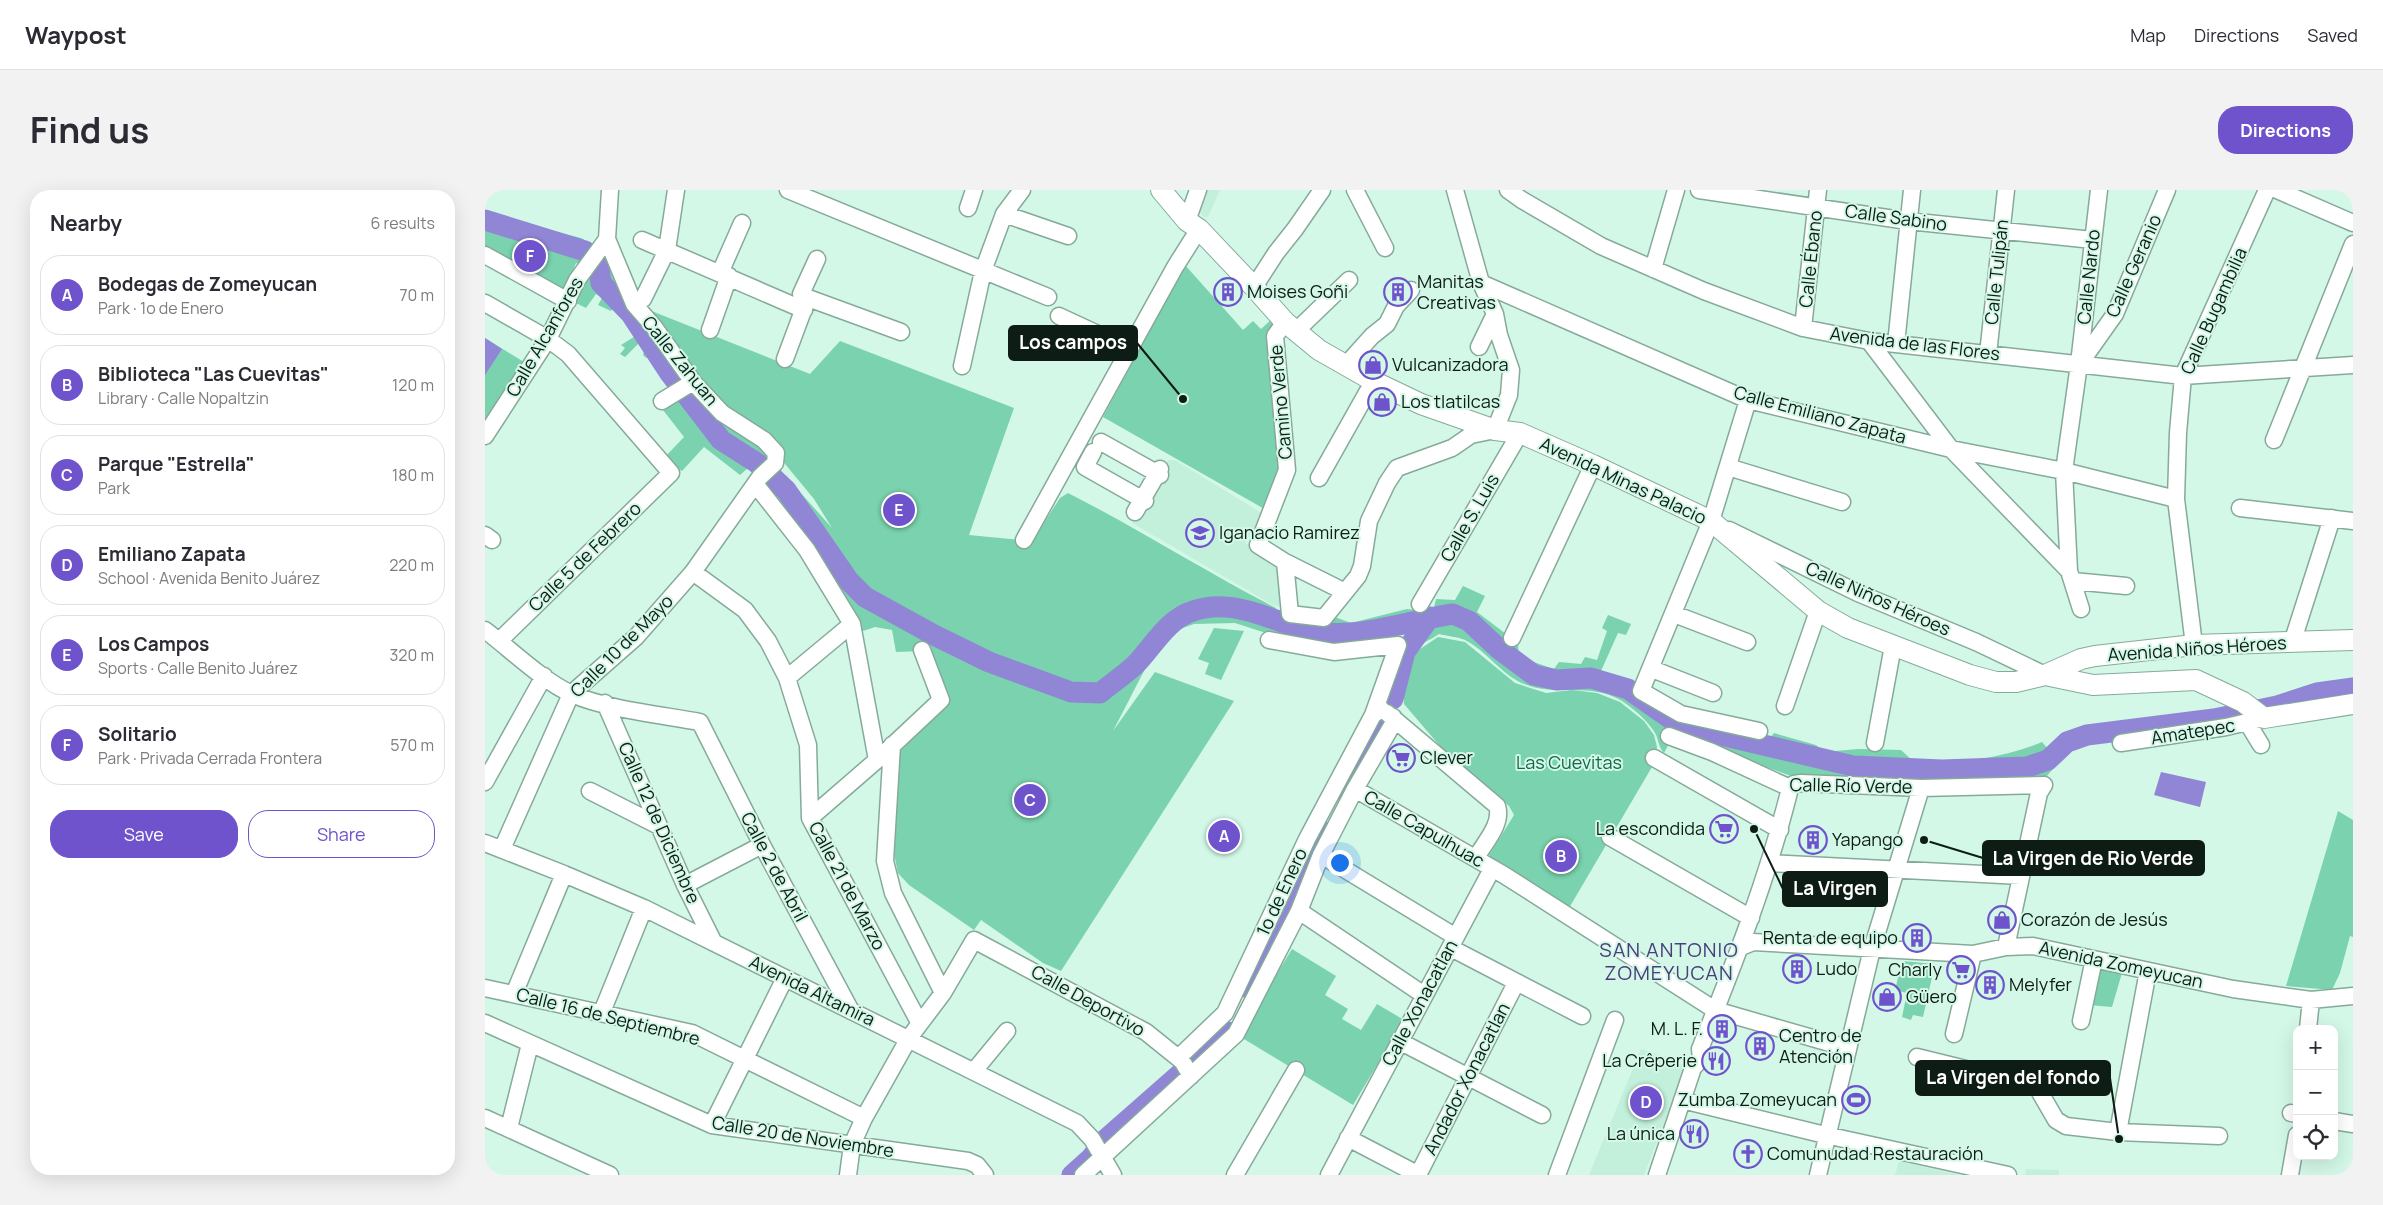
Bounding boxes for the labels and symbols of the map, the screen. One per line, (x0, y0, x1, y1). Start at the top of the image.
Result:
street label: Calle Sabino (1844, 198, 1949, 236)
street label: Calle Ébano (1793, 209, 1827, 309)
street label: Calle Geranio (2100, 210, 2166, 321)
street label: Calle Tulipán (1979, 218, 2013, 326)
street label: Calle Nardo (2071, 228, 2105, 326)
pin: F (514, 237, 546, 275)
street label: Calle Bugambilia (2174, 243, 2252, 378)
place label: Manitas Creativas (1417, 269, 1496, 314)
street label: Calle Alcanfores (500, 272, 588, 401)
building icon: Moises Goñi (1213, 277, 1243, 307)
building icon: Manitas Creativas (1383, 277, 1413, 307)
place label: Moises Goñi (1247, 279, 1348, 303)
street label: Calle Zahuan (637, 311, 724, 410)
street label: Avenida de las Flores (1829, 321, 2002, 365)
callout: Los campos (1009, 326, 1137, 360)
text: Los campos (1019, 329, 1127, 355)
street label: Camino Verde (1263, 344, 1297, 460)
shop icon: Vulcanizadora (1358, 350, 1388, 380)
place label: Vulcanizadora (1392, 352, 1508, 376)
street label: Calle Emiliano Zapata (1732, 379, 1909, 449)
shop icon: Los tlatilcas (1367, 387, 1397, 417)
place label: Los tlatilcas (1401, 389, 1500, 413)
street label: Avenida Minas Palacio (1536, 431, 1711, 529)
street label: Calle S. Luis (1434, 469, 1504, 566)
pin: E (883, 491, 915, 529)
street label: Calle 5 de Febrero (523, 496, 646, 616)
school or university icon: Iganacio Ramirez (1185, 518, 1215, 548)
place label: Iganacio Ramirez (1219, 520, 1360, 544)
street label: Calle Niños Héroes (1802, 555, 1955, 641)
street label: Calle 10 de Mayo (565, 589, 678, 702)
street label: Avenida Niños Héroes (2107, 630, 2287, 666)
street label: Amatepec (2149, 713, 2237, 750)
street label: Calle 12 de Diciembre (614, 738, 706, 907)
supermarket icon: Clever (1386, 743, 1416, 773)
place label: Clever (1420, 745, 1474, 769)
park label: Las Cuevitas (1516, 750, 1622, 774)
street label: Calle Río Verde (1789, 772, 1913, 798)
pin: C (1014, 781, 1046, 819)
street label: Calle Capulhuac (1360, 784, 1489, 872)
street label: Calle 2 de Abril (736, 807, 814, 926)
supermarket icon: La escondida (1709, 814, 1739, 844)
place label: La escondida (1596, 816, 1705, 840)
street label: Calle 21 de Marzo (804, 817, 892, 954)
pin: A (1208, 817, 1240, 855)
building icon: Yapango (1798, 825, 1828, 855)
place label: Yapango (1832, 827, 1903, 851)
pin: B (1545, 837, 1577, 875)
callout: La Virgen de Rio Verde (1983, 841, 2204, 875)
street label: 1o de Enero (1250, 844, 1312, 939)
text: La Virgen de Rio Verde (1992, 845, 2194, 871)
your location (1327, 850, 1353, 876)
callout: La Virgen (1783, 872, 1887, 906)
text: La Virgen (1793, 875, 1877, 901)
shop icon: Corazón de Jesús (1987, 905, 2017, 935)
place label: Corazón de Jesús (2021, 907, 2168, 931)
building icon: Renta de equipo (1902, 923, 1932, 953)
place label: Renta de equipo (1763, 925, 1898, 949)
street label: Calle Xonacatlan (1376, 935, 1462, 1070)
street label: Avenida Zomeyucan (2037, 935, 2205, 993)
district label: SAN ANTONIO ZOMEYUCAN (1599, 936, 1739, 986)
street label: Avenida Altamira (745, 949, 879, 1031)
building icon: Ludo (1782, 954, 1812, 984)
supermarket icon: Charly (1946, 955, 1976, 985)
place label: Ludo (1816, 956, 1857, 980)
place label: Charly (1888, 957, 1942, 981)
street label: Calle Deportivo (1027, 959, 1150, 1041)
building icon: Melyfer (1975, 970, 2005, 1000)
place label: Melyfer (2009, 972, 2073, 996)
street label: Calle 16 de Septiembre (514, 982, 703, 1050)
shop icon: Güero (1872, 982, 1902, 1012)
place label: Güero (1906, 984, 1957, 1008)
street label: Andador Xonacatlan (1417, 998, 1515, 1159)
building icon: M. L. F. (1707, 1014, 1737, 1044)
place label: M. L. F. (1651, 1016, 1703, 1040)
place label: Centro de Atención (1779, 1023, 1862, 1068)
building icon: Centro de Atención (1745, 1031, 1775, 1061)
restaurant icon: La Crêperie (1701, 1046, 1731, 1076)
place label: La Crêperie (1602, 1048, 1697, 1072)
callout: La Virgen del fondo (1916, 1061, 2110, 1095)
text: La Virgen del fondo (1926, 1064, 2100, 1090)
pin: D (1630, 1083, 1662, 1121)
sports icon: Zumba Zomeyucan (1841, 1085, 1871, 1115)
place label: Zumba Zomeyucan (1678, 1087, 1837, 1111)
street label: Calle 20 de Noviembre (710, 1110, 896, 1162)
restaurant icon: La única (1679, 1119, 1709, 1149)
place label: La única (1607, 1121, 1675, 1145)
church icon: Comunudad Restauración (1733, 1139, 1763, 1169)
place label: Comunudad Restauración (1767, 1141, 1983, 1165)

